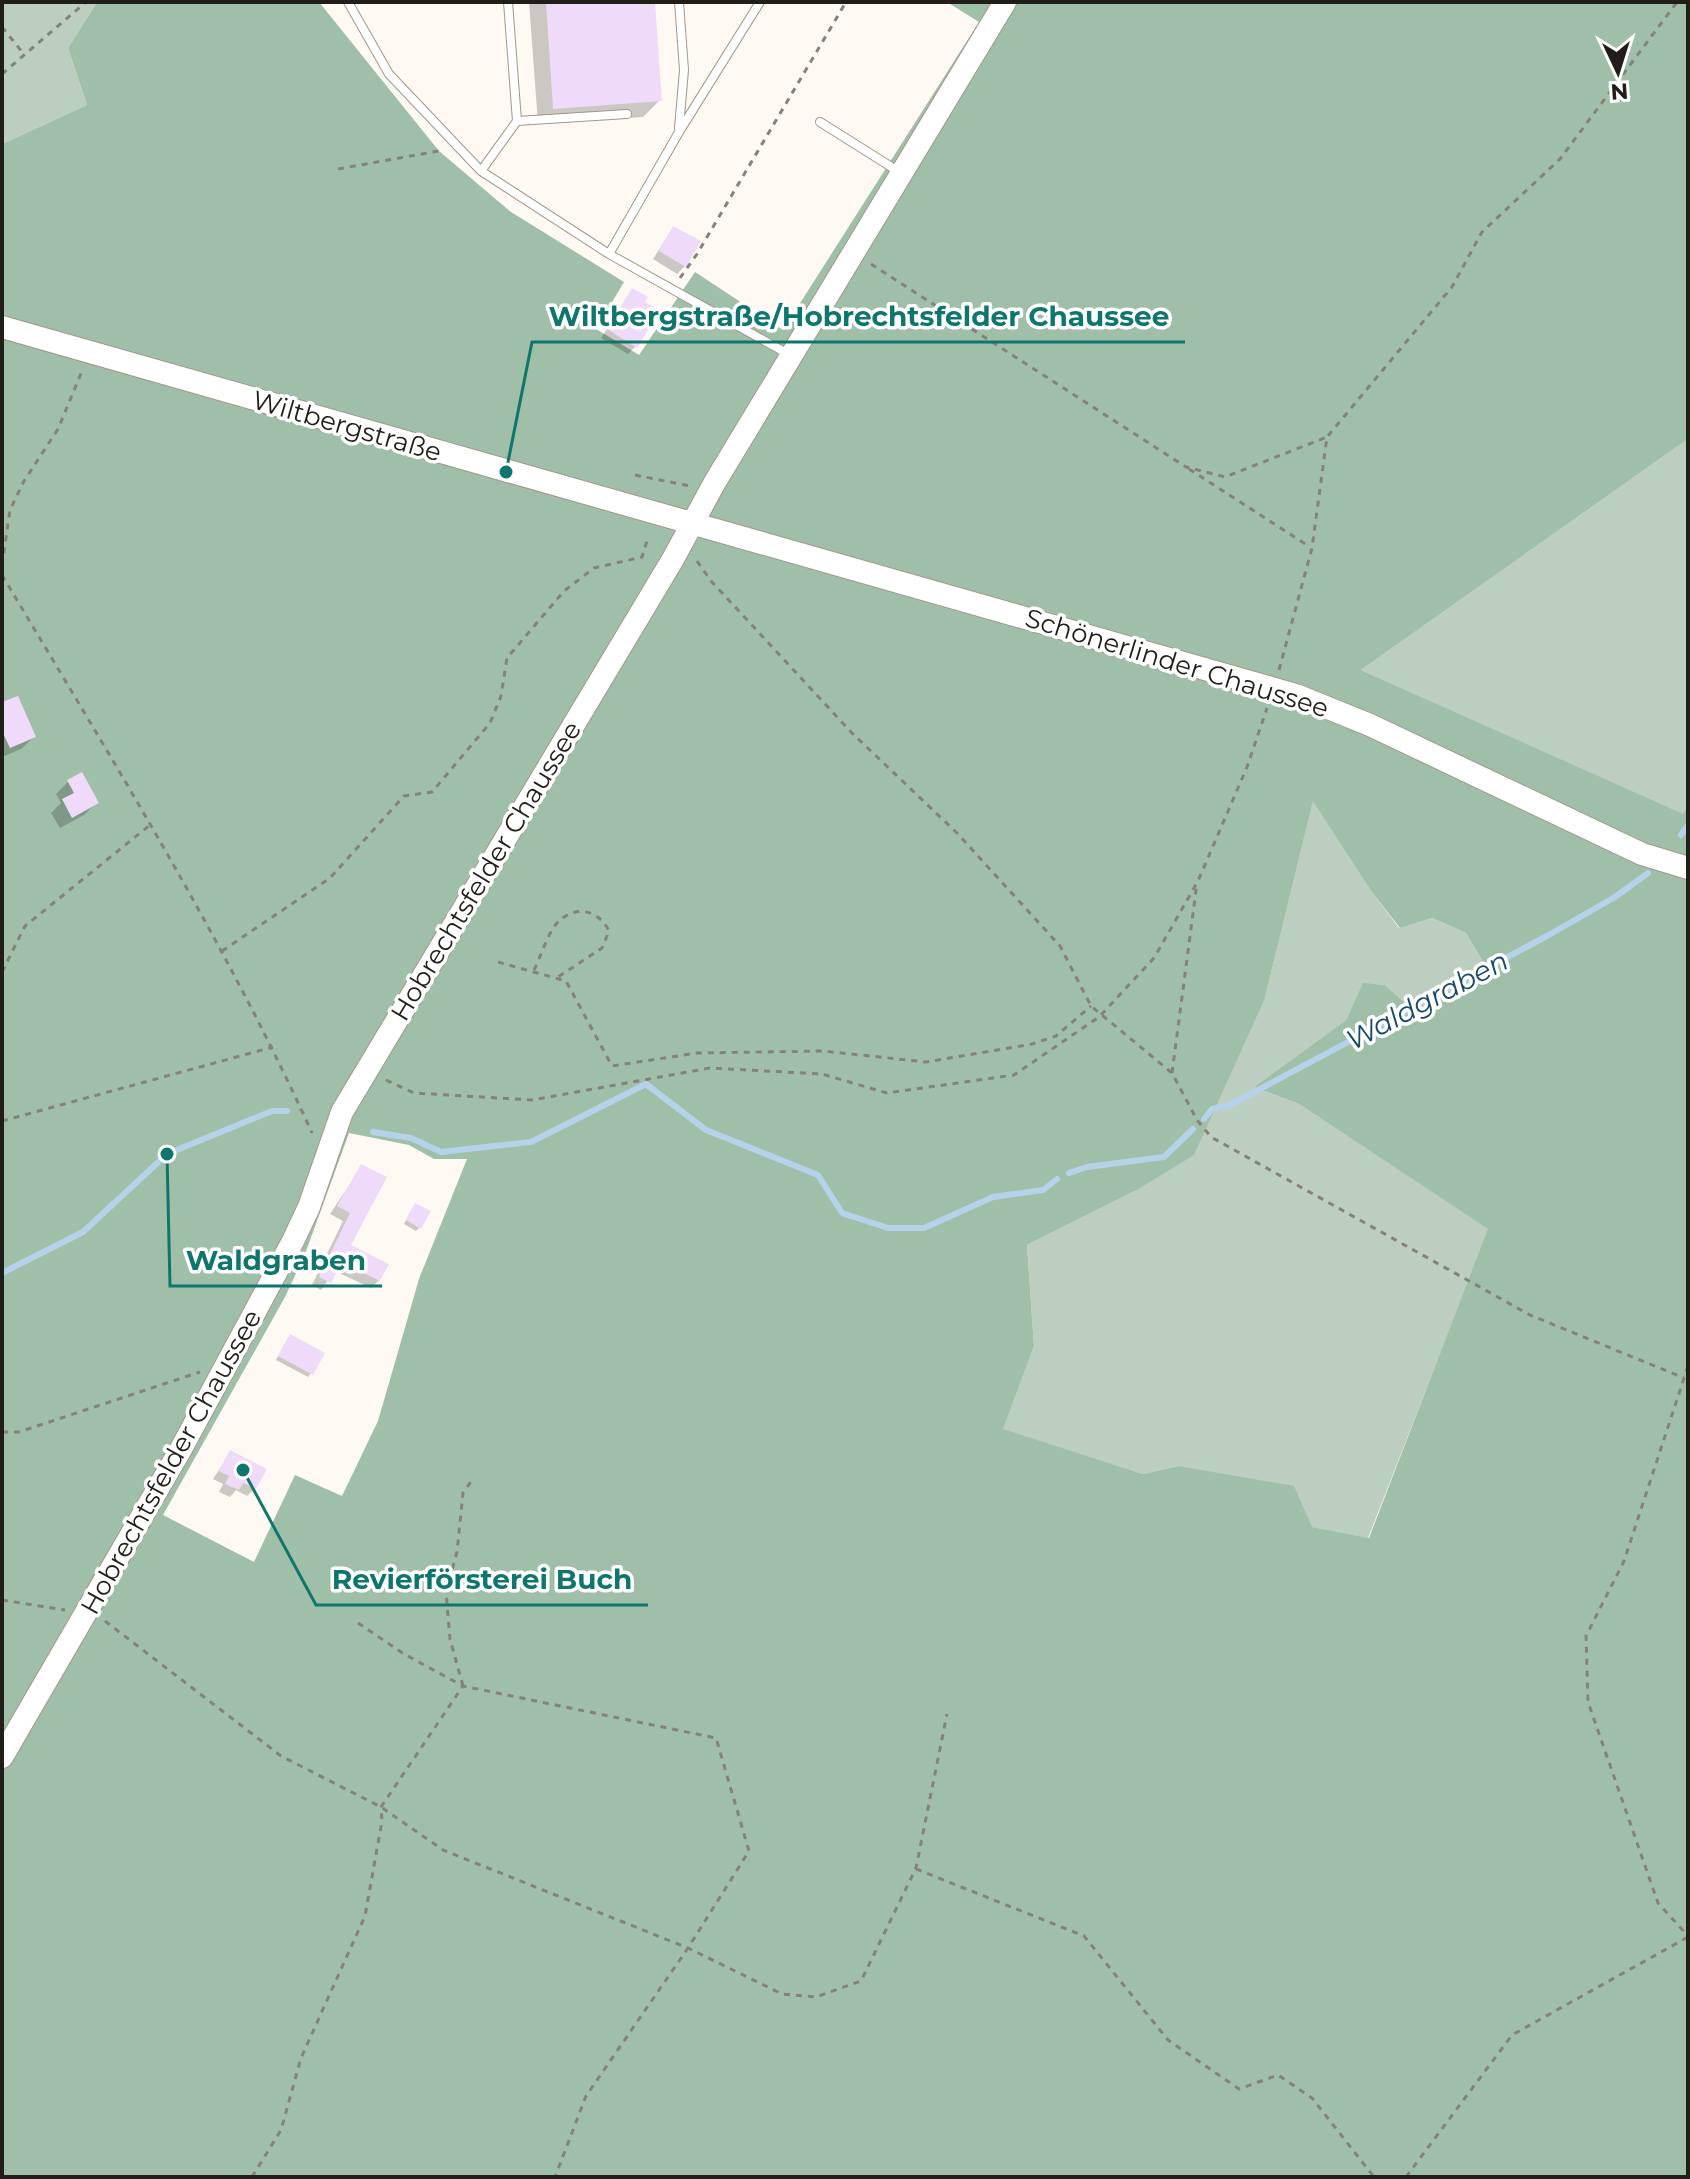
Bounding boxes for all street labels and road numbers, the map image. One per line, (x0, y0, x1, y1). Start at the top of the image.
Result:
street label: Wiltbergstraße (249, 384, 445, 468)
street label: Schönerlinder Chaussee (1021, 602, 1333, 724)
street label: Hobrechtsfelder Chaussee (384, 716, 588, 1026)
street label: Hobrechtsfelder Chaussee (74, 1304, 268, 1620)

